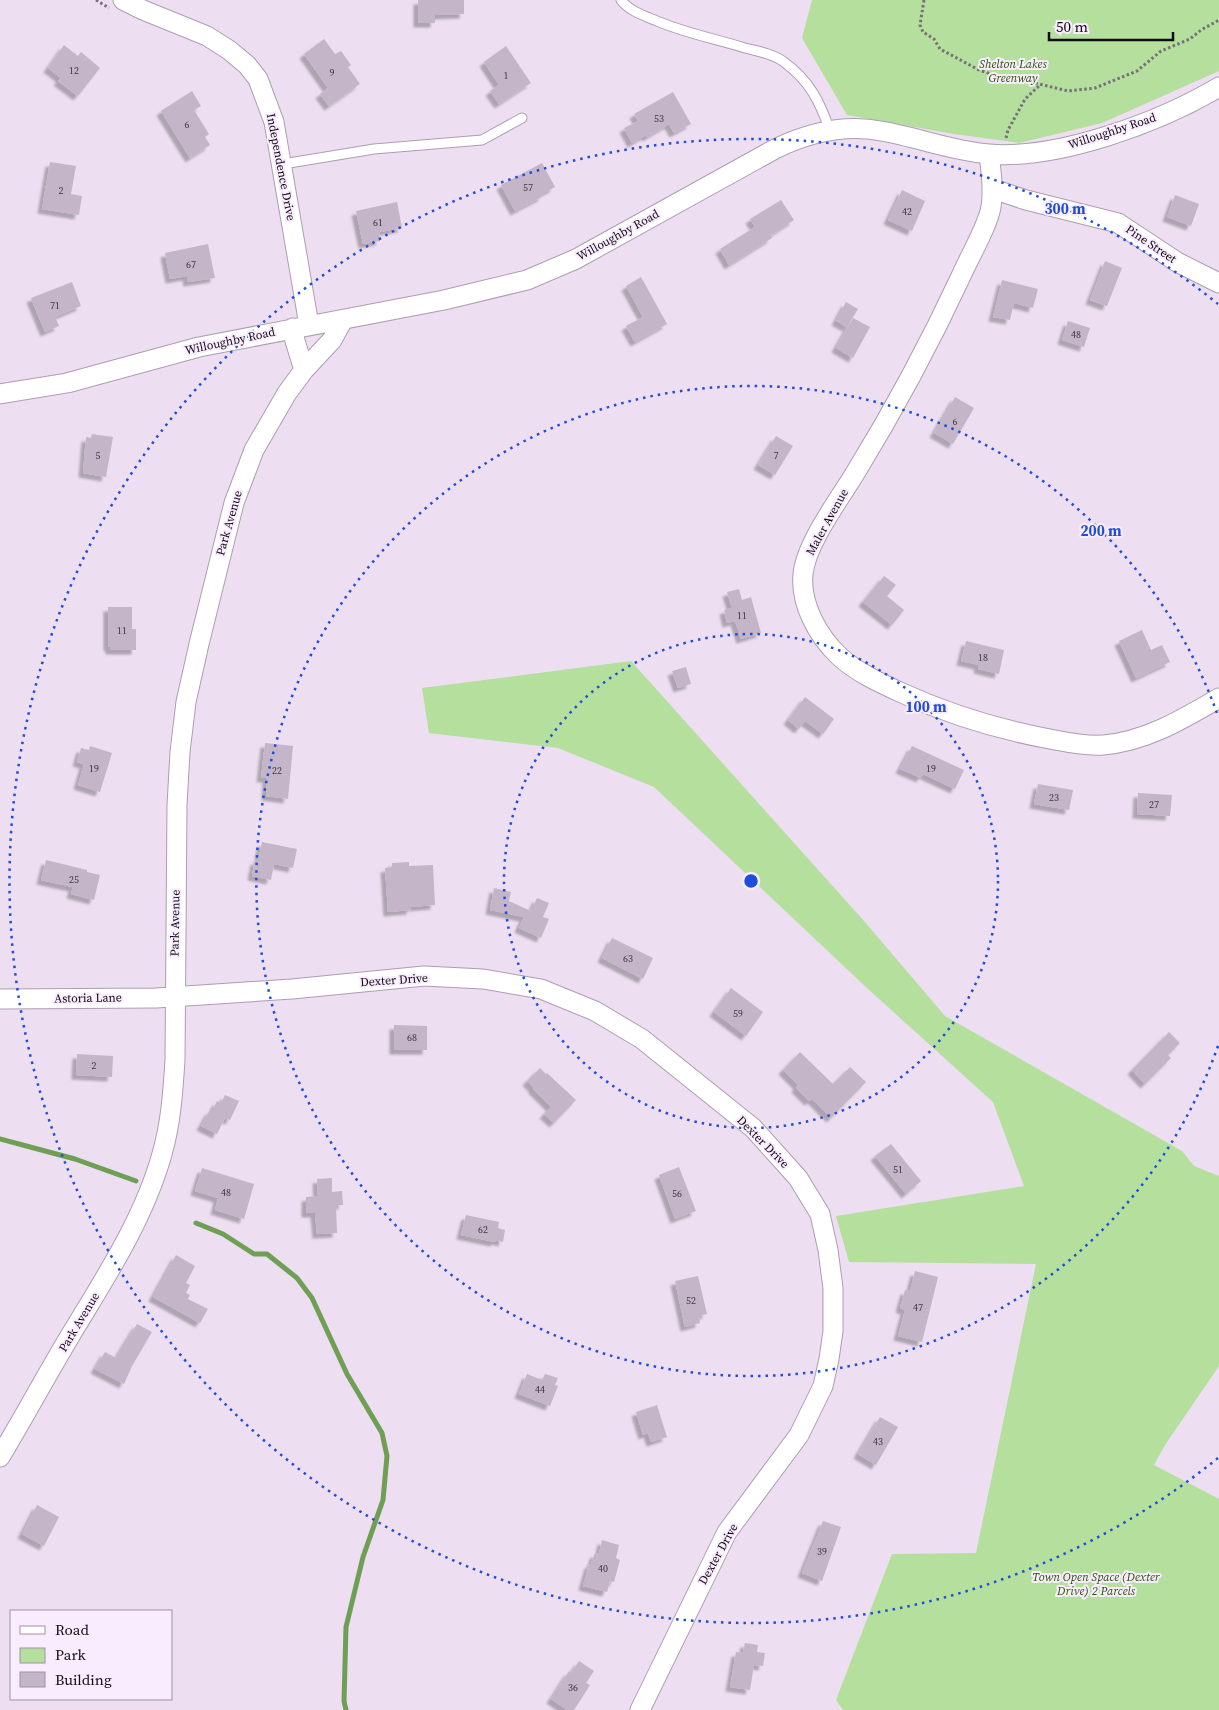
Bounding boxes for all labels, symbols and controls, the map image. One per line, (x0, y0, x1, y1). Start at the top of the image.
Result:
scale bar (1049, 10, 1173, 42)
text: 50 m (1056, 16, 1088, 37)
park label: Shelton Lakes Greenway (979, 56, 1047, 86)
house number: 12 (69, 64, 79, 77)
house number: 9 (330, 66, 335, 79)
house number: 1 (504, 69, 509, 82)
street label: Willoughby Road (1066, 109, 1158, 153)
street label: Independence Drive (263, 112, 299, 222)
house number: 53 (654, 112, 664, 125)
house number: 6 (185, 118, 190, 131)
house number: 57 (523, 181, 533, 194)
house number: 2 (59, 184, 64, 197)
text: 300 m (1044, 198, 1086, 219)
house number: 42 (902, 205, 912, 218)
street label: Willoughby Road (574, 206, 662, 264)
house number: 61 (373, 216, 383, 229)
street label: Pine Street (1122, 221, 1180, 267)
house number: 67 (186, 258, 196, 271)
house number: 71 (50, 299, 60, 312)
street label: Willoughby Road (184, 324, 277, 358)
house number: 48 (1071, 328, 1081, 341)
house number: 6 (953, 415, 958, 428)
house number: 5 (96, 449, 101, 462)
house number: 7 (774, 449, 779, 462)
street label: Maler Avenue (802, 486, 852, 558)
street label: Park Avenue (212, 489, 246, 557)
text: 200 m (1080, 520, 1122, 541)
house number: 11 (737, 609, 747, 622)
house number: 11 (117, 624, 127, 637)
house number: 18 (978, 651, 988, 664)
text: 100 m (905, 696, 947, 717)
house number: 19 (89, 762, 99, 775)
house number: 19 (926, 762, 936, 775)
house number: 22 (272, 764, 282, 777)
house number: 23 (1049, 791, 1059, 804)
house number: 27 (1149, 798, 1159, 811)
centre of rings (742, 872, 760, 890)
house number: 25 (69, 873, 79, 886)
street label: Park Avenue (166, 889, 184, 957)
house number: 63 (623, 952, 633, 965)
street label: Dexter Drive (360, 970, 428, 990)
street label: Astoria Lane (54, 989, 122, 1007)
house number: 59 (733, 1007, 743, 1020)
house number: 68 (407, 1031, 417, 1044)
house number: 2 (92, 1059, 97, 1072)
street label: Dexter Drive (733, 1112, 793, 1172)
house number: 51 (893, 1163, 903, 1176)
house number: 48 (221, 1186, 231, 1199)
house number: 56 (672, 1187, 682, 1200)
house number: 62 (478, 1223, 488, 1236)
street label: Park Avenue (55, 1289, 103, 1355)
house number: 52 (686, 1294, 696, 1307)
house number: 47 (913, 1301, 923, 1314)
house number: 44 (535, 1383, 545, 1396)
house number: 43 (873, 1435, 883, 1448)
street label: Dexter Drive (695, 1520, 741, 1588)
house number: 39 (817, 1545, 827, 1558)
house number: 40 (598, 1562, 608, 1575)
park label: Town Open Space (Dexter Drive) 2 Parcels (1032, 1569, 1161, 1599)
legend (10, 1610, 172, 1700)
text: Road (55, 1619, 89, 1640)
text: Park (55, 1644, 87, 1665)
text: Building (55, 1669, 112, 1690)
house number: 36 (568, 1681, 578, 1694)

